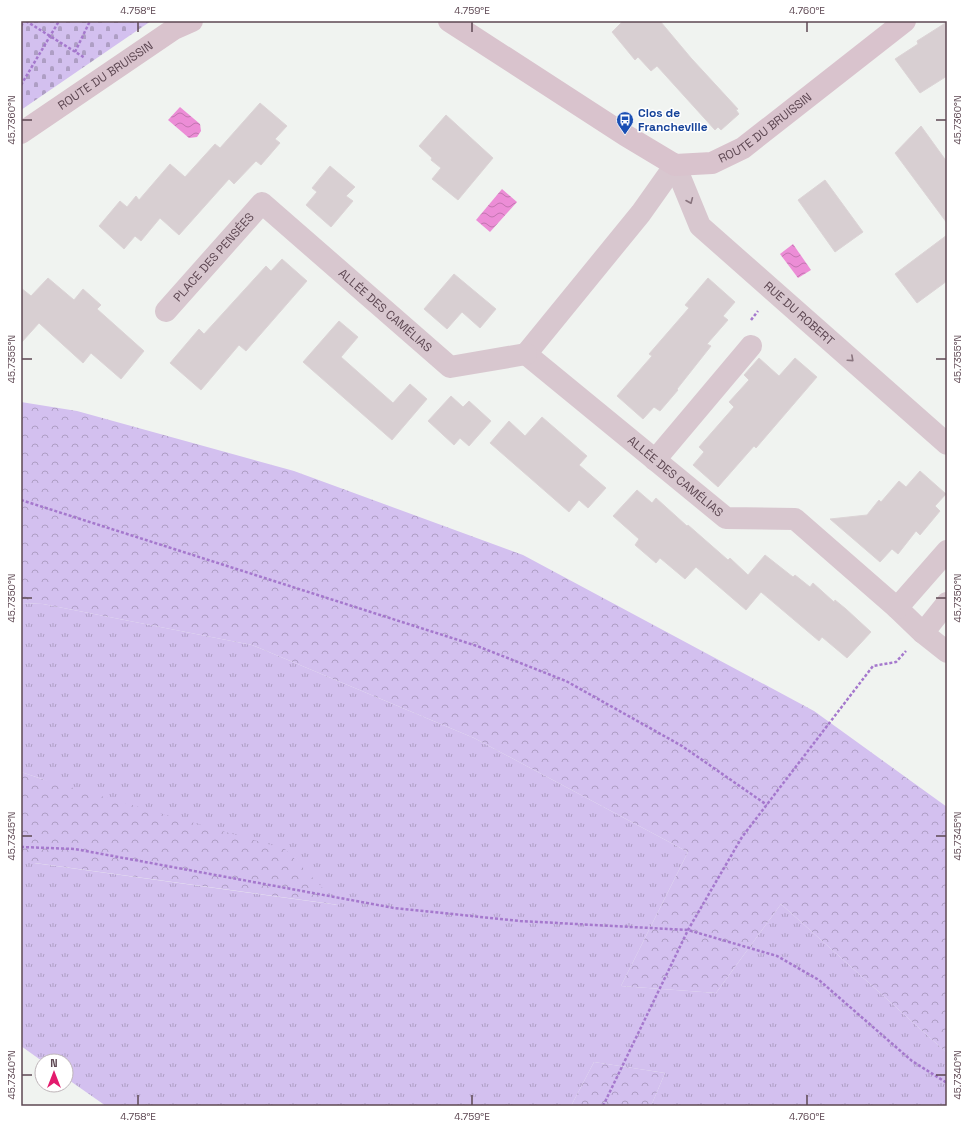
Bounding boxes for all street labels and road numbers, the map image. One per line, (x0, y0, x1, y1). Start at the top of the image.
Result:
street label: ROUTE DU BRUISSIN (55, 38, 156, 114)
street label: ROUTE DU BRUISSIN (716, 89, 815, 167)
street label: PLACE DES PENSÉES (170, 209, 258, 305)
street label: ALLÉE DES CAMÉLIAS (335, 265, 435, 356)
street label: RUE DU ROBERT (760, 278, 838, 349)
street label: ALLÉE DES CAMÉLIAS (624, 433, 727, 521)

